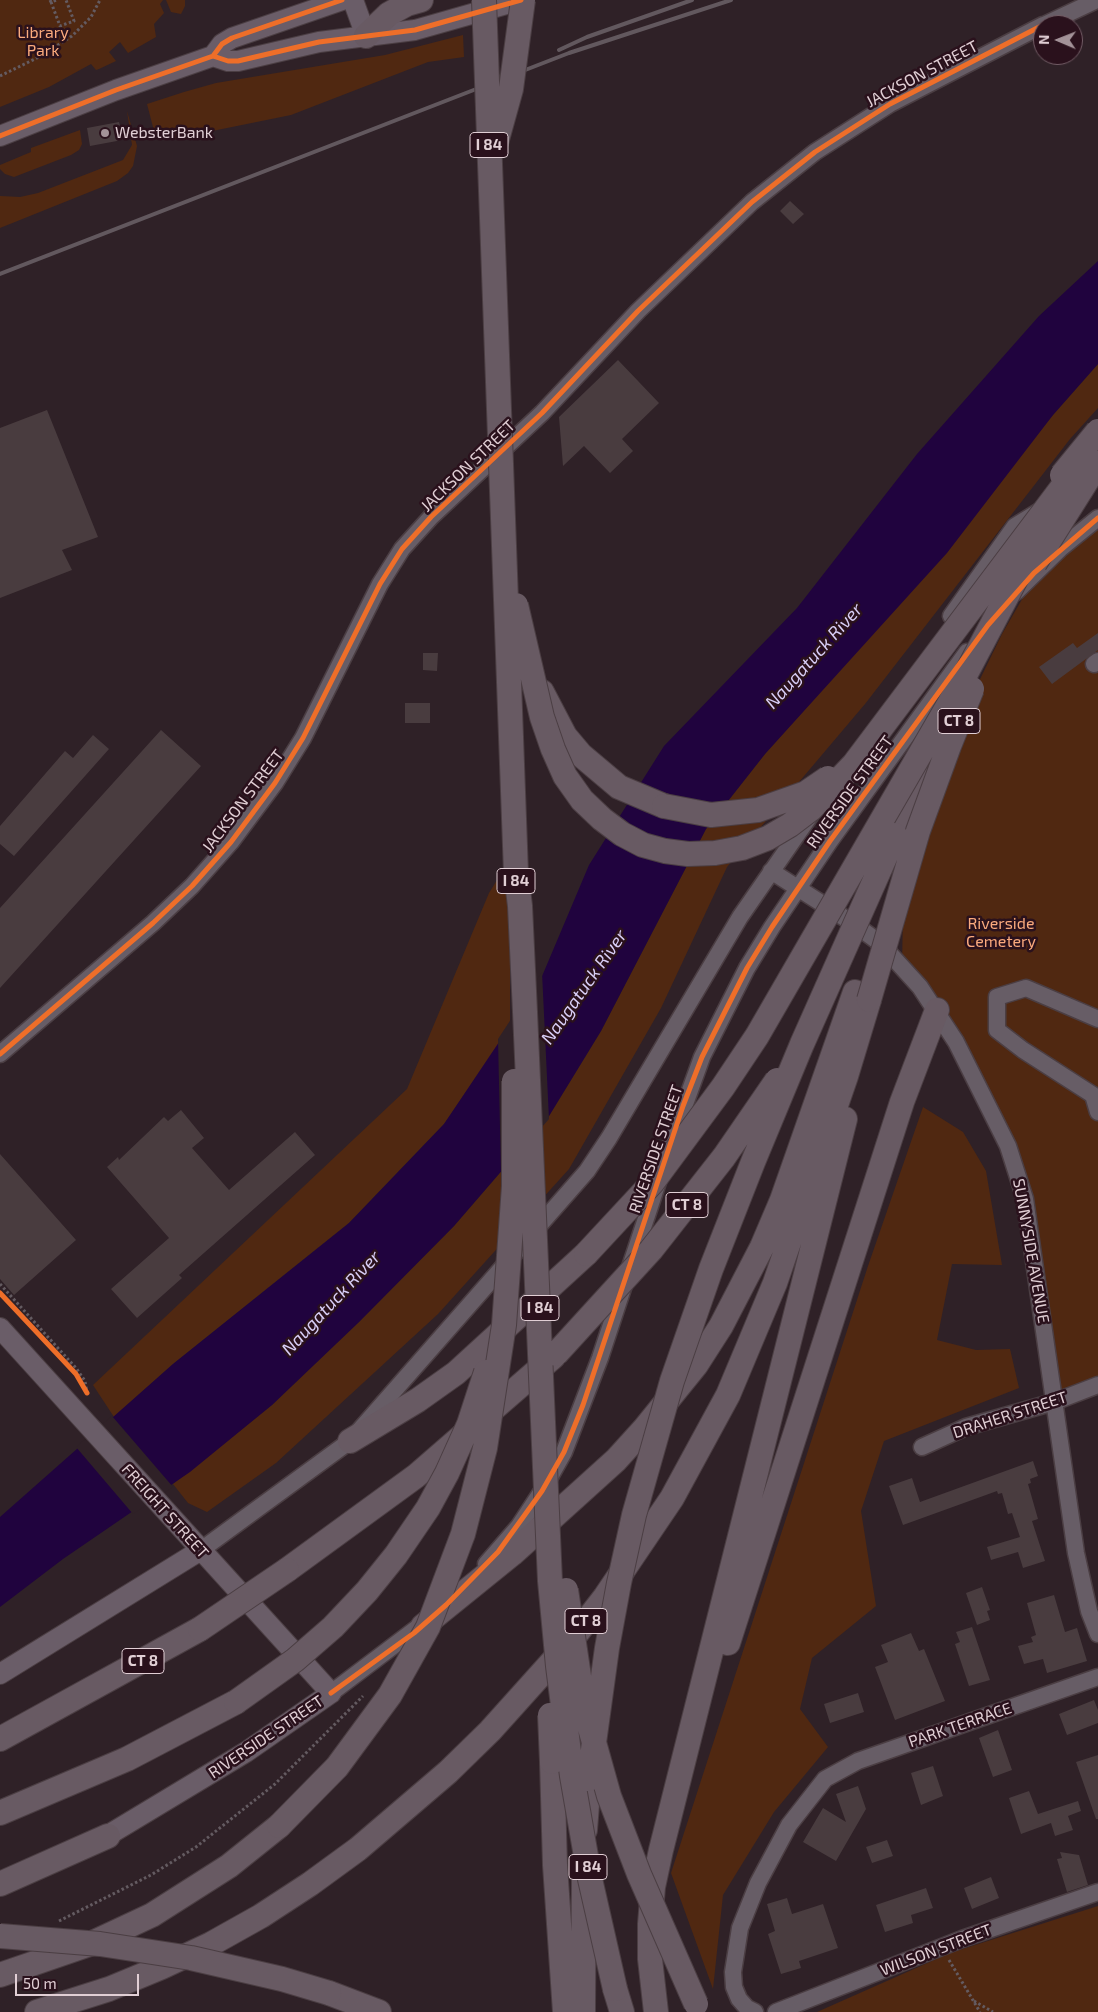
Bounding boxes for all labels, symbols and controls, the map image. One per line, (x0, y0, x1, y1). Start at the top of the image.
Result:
north arrow (1033, 15, 1083, 65)
park label: Library Park (17, 23, 69, 61)
text: N (1035, 35, 1052, 45)
street label: JACKSON STREET (863, 36, 981, 112)
place label: WebsterBank (115, 123, 213, 143)
marker: WebsterBank (99, 127, 111, 139)
road number: I 84 (470, 132, 508, 158)
street label: JACKSON STREET (417, 416, 519, 516)
water label: Naugatuck River (761, 599, 867, 713)
road number: CT 8 (938, 708, 980, 734)
street label: RIVERSIDE STREET (803, 732, 897, 852)
street label: JACKSON STREET (198, 746, 288, 856)
road number: I 84 (497, 868, 535, 894)
park label: Riverside Cemetery (966, 914, 1036, 952)
water label: Naugatuck River (536, 926, 632, 1048)
street label: RIVERSIDE STREET (625, 1082, 687, 1216)
street label: SUNNYSIDE AVENUE (1009, 1177, 1053, 1325)
road number: CT 8 (666, 1192, 708, 1218)
water label: Naugatuck River (277, 1246, 385, 1360)
road number: I 84 (521, 1296, 559, 1320)
street label: DRAHER STREET (950, 1387, 1070, 1443)
street label: FREIGHT STREET (118, 1460, 212, 1562)
road number: CT 8 (565, 1608, 607, 1634)
road number: CT 8 (122, 1648, 164, 1674)
street label: RIVERSIDE STREET (205, 1691, 327, 1783)
street label: PARK TERRACE (906, 1698, 1014, 1752)
road number: I 84 (569, 1854, 607, 1880)
street label: WILSON STREET (878, 1920, 994, 1980)
scale bar (18, 1964, 141, 1996)
text: 50 m (23, 1974, 57, 1992)

